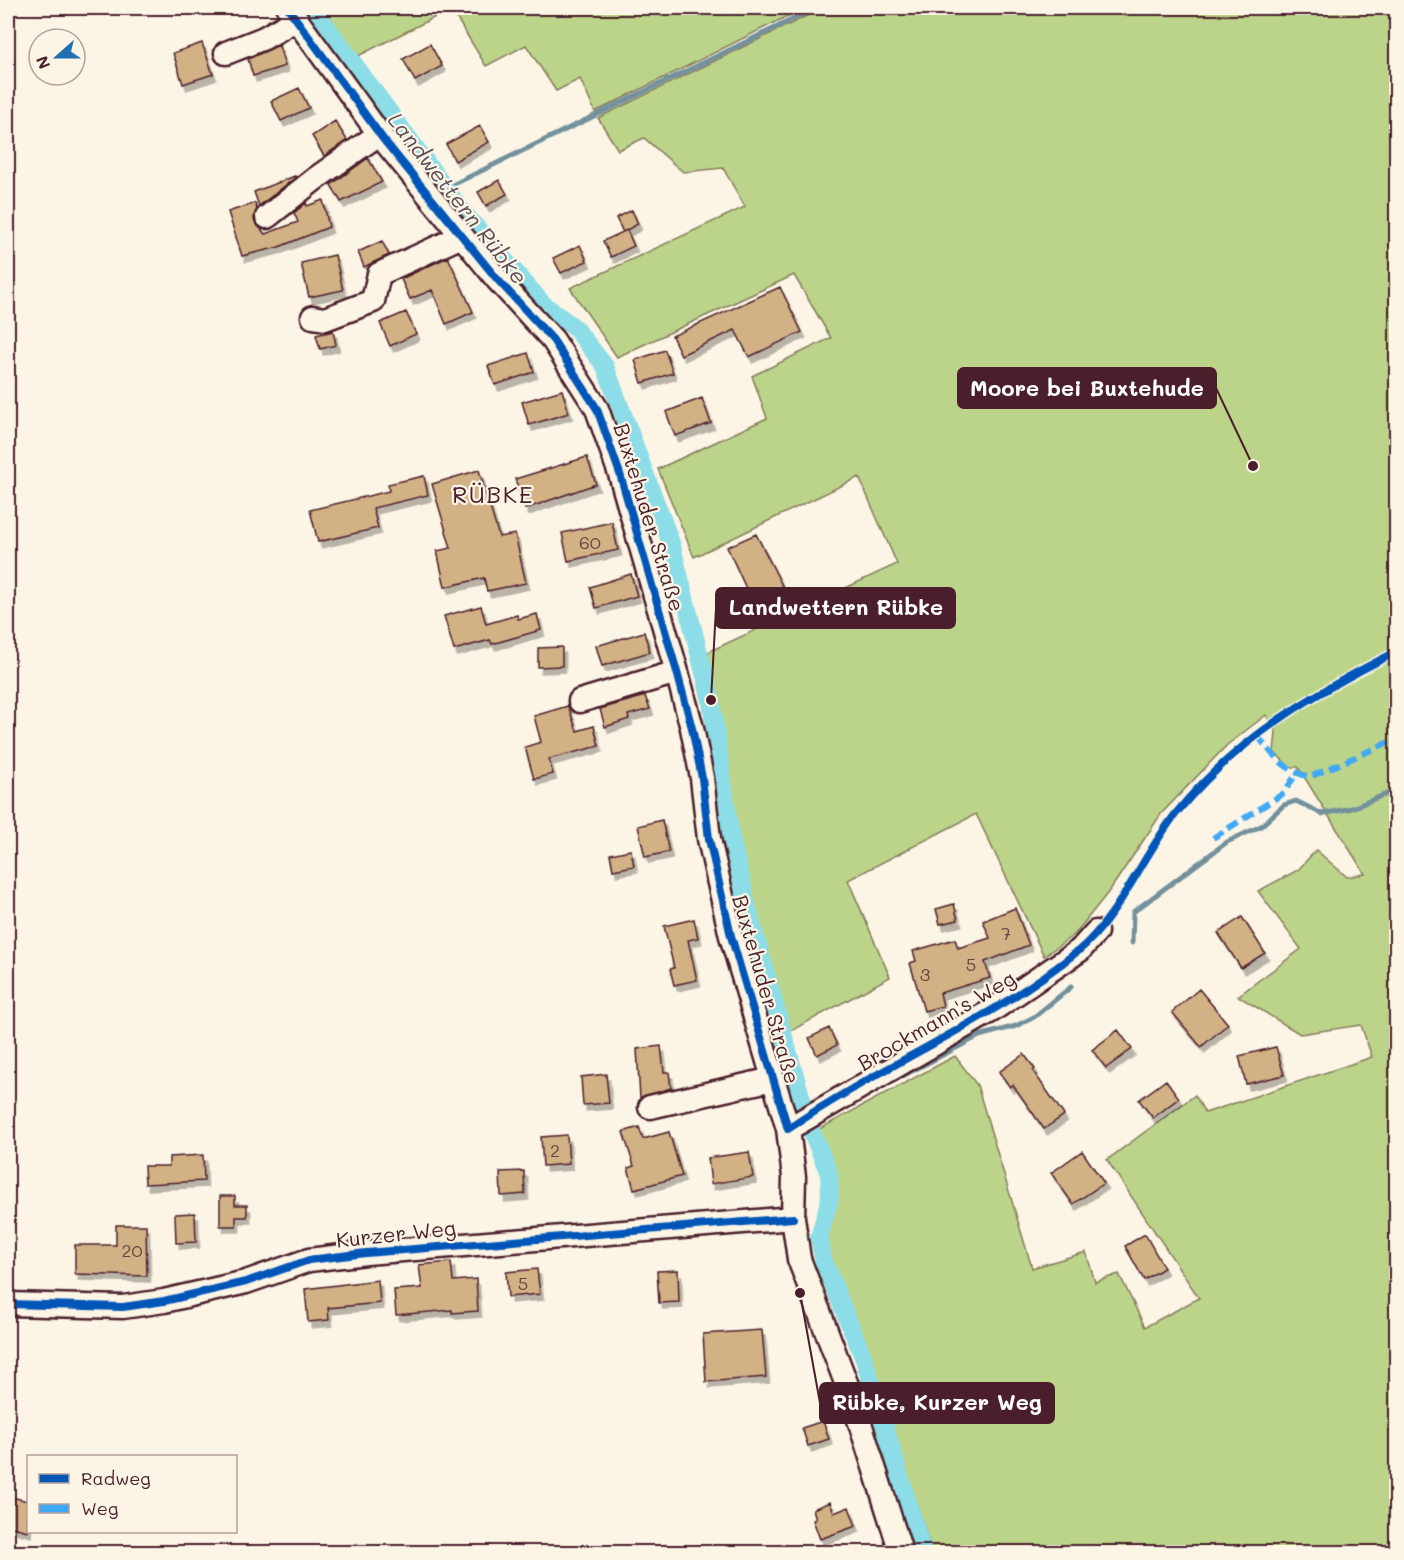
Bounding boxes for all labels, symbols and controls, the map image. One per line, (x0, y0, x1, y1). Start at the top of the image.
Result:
north arrow (27, 27, 87, 87)
text: N (31, 53, 55, 72)
water label: Landwettern Rübke (382, 106, 534, 290)
callout: Moore bei Buxtehude (958, 368, 1216, 408)
text: Moore bei Buxtehude (970, 373, 1204, 402)
street label: Buxtehuder Straße (609, 420, 691, 614)
district label: RÜBKE (452, 478, 534, 509)
house number: 60 (579, 530, 601, 554)
callout: Landwettern Rübke (716, 588, 955, 628)
text: Landwettern Rübke (729, 592, 943, 621)
street label: Buxtehuder Straße (727, 891, 807, 1087)
house number: 7 (1001, 921, 1011, 945)
house number: 5 (966, 952, 976, 976)
house number: 3 (920, 962, 930, 986)
street label: Brockmann's Weg (852, 964, 1020, 1076)
house number: 2 (550, 1138, 560, 1162)
street label: Kurzer Weg (335, 1213, 457, 1253)
house number: 20 (121, 1238, 143, 1262)
house number: 5 (518, 1271, 528, 1295)
callout: Rübke, Kurzer Weg (820, 1383, 1054, 1423)
text: Rübke, Kurzer Weg (832, 1387, 1042, 1416)
legend (27, 1455, 237, 1533)
text: Radweg (81, 1466, 151, 1490)
text: Weg (81, 1496, 118, 1520)

